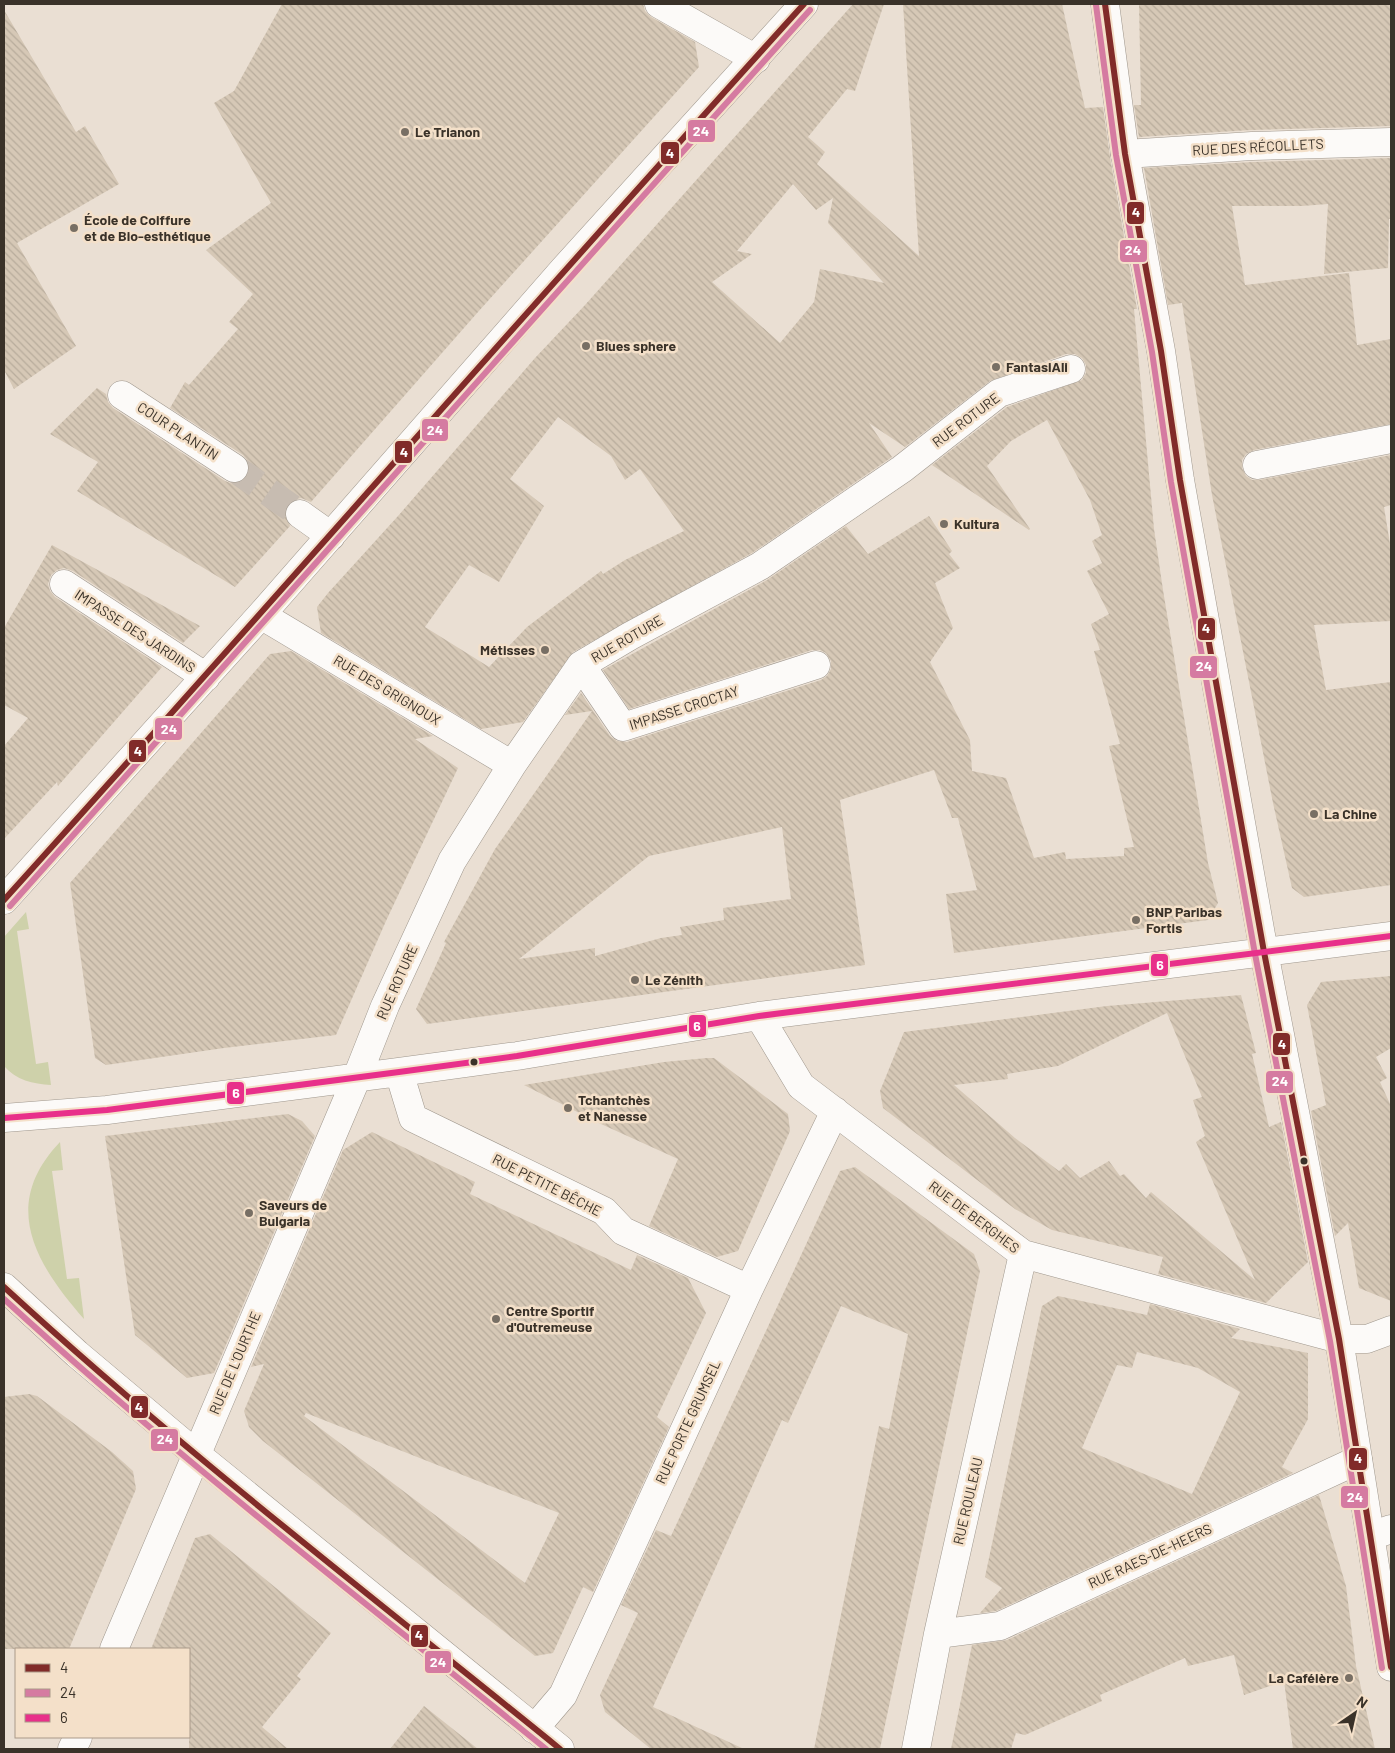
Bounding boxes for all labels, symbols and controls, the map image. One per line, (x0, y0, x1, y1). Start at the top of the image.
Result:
line badge: 24 (687, 119, 716, 143)
text: 24 (693, 122, 709, 139)
place label: Le Trianon (415, 123, 480, 140)
marker: Le Trianon (399, 126, 411, 138)
street label: RUE DES RÉCOLLETS (1192, 135, 1324, 158)
line badge: 4 (660, 141, 680, 165)
text: 4 (666, 144, 674, 161)
line badge: 4 (1126, 201, 1145, 225)
text: 4 (1132, 203, 1140, 220)
place label: École de Coiffure et de Bio-esthétique (84, 211, 211, 244)
marker: École de Coiffure et de Bio-esthétique (68, 222, 80, 234)
line badge: 24 (1119, 239, 1148, 263)
text: 24 (1125, 241, 1141, 258)
place label: Blues sphere (596, 337, 677, 354)
marker: Blues sphere (580, 340, 592, 352)
place label: FantasiAli (1006, 358, 1068, 375)
marker: FantasiAli (990, 361, 1002, 373)
street label: RUE ROTURE (929, 389, 1003, 451)
street label: COUR PLANTIN (134, 398, 222, 463)
line badge: 24 (421, 418, 449, 442)
text: 24 (427, 421, 443, 438)
line badge: 4 (394, 440, 413, 464)
text: 4 (400, 443, 408, 460)
place label: Kultura (954, 515, 999, 532)
marker: Kultura (938, 518, 950, 530)
street label: IMPASSE DES JARDINS (72, 585, 199, 676)
street label: RUE ROTURE (588, 611, 666, 666)
line badge: 4 (1197, 617, 1216, 641)
text: 4 (1202, 619, 1210, 636)
place label: Métisses (480, 641, 535, 658)
marker: Métisses (539, 644, 551, 656)
street label: RUE DES GRIGNOUX (331, 651, 444, 728)
line badge: 24 (1189, 655, 1218, 679)
text: 24 (1196, 657, 1212, 674)
street label: IMPASSE CROCTAY (627, 682, 741, 733)
line badge: 24 (154, 717, 183, 741)
text: 24 (161, 720, 177, 737)
line badge: 4 (128, 739, 147, 763)
text: 4 (134, 742, 142, 759)
place label: La Chine (1324, 805, 1378, 822)
marker: La Chine (1308, 808, 1320, 820)
place label: BNP Paribas Fortis (1146, 903, 1222, 936)
marker: BNP Paribas Fortis (1130, 914, 1142, 926)
street label: RUE ROTURE (372, 942, 421, 1022)
line badge: 6 (1150, 953, 1169, 977)
text: 6 (1156, 956, 1164, 973)
place label: Le Zénith (645, 971, 703, 988)
marker: Le Zénith (629, 974, 641, 986)
line badge: 6 (688, 1014, 707, 1038)
text: 6 (693, 1017, 701, 1034)
line badge: 4 (1272, 1032, 1291, 1056)
text: 4 (1278, 1035, 1286, 1052)
unlabelled marker (469, 1057, 479, 1067)
line badge: 24 (1265, 1070, 1294, 1094)
text: 24 (1272, 1072, 1288, 1089)
line badge: 6 (226, 1081, 245, 1105)
text: 6 (232, 1084, 240, 1101)
place label: Tchantchès et Nanesse (578, 1091, 650, 1124)
marker: Tchantchès et Nanesse (562, 1102, 574, 1114)
street label: RUE PETITE BÊCHE (490, 1150, 604, 1219)
unlabelled marker (1299, 1156, 1309, 1166)
street label: RUE DE BERGHES (926, 1177, 1023, 1256)
place label: Saveurs de Bulgaria (259, 1196, 328, 1229)
marker: Saveurs de Bulgaria (243, 1207, 255, 1219)
place label: Centre Sportif d'Outremeuse (506, 1302, 595, 1335)
street label: RUE DE L'OURTHE (205, 1309, 264, 1417)
marker: Centre Sportif d'Outremeuse (490, 1313, 502, 1325)
street label: RUE PORTE GRUMSEL (651, 1357, 724, 1486)
line badge: 4 (130, 1395, 149, 1419)
text: 4 (135, 1398, 143, 1415)
line badge: 24 (150, 1428, 179, 1452)
text: 24 (157, 1430, 173, 1447)
line badge: 4 (1348, 1447, 1368, 1471)
text: 4 (1354, 1449, 1362, 1466)
street label: RUE ROULEAU (949, 1456, 986, 1546)
line badge: 24 (1340, 1485, 1369, 1509)
text: 24 (1347, 1488, 1363, 1505)
street label: RUE RAES-DE-HEERS (1085, 1519, 1214, 1592)
line badge: 4 (410, 1624, 429, 1648)
text: 4 (415, 1626, 423, 1643)
legend (15, 1648, 190, 1738)
line badge: 24 (424, 1650, 452, 1674)
text: 24 (430, 1653, 446, 1670)
text: 4 (60, 1658, 68, 1676)
place label: La Caféière (1268, 1669, 1339, 1686)
marker: La Caféière (1343, 1672, 1355, 1684)
text: 24 (60, 1683, 76, 1701)
north arrow (1330, 1688, 1380, 1738)
text: N (1354, 1692, 1371, 1711)
text: 6 (60, 1708, 68, 1726)

